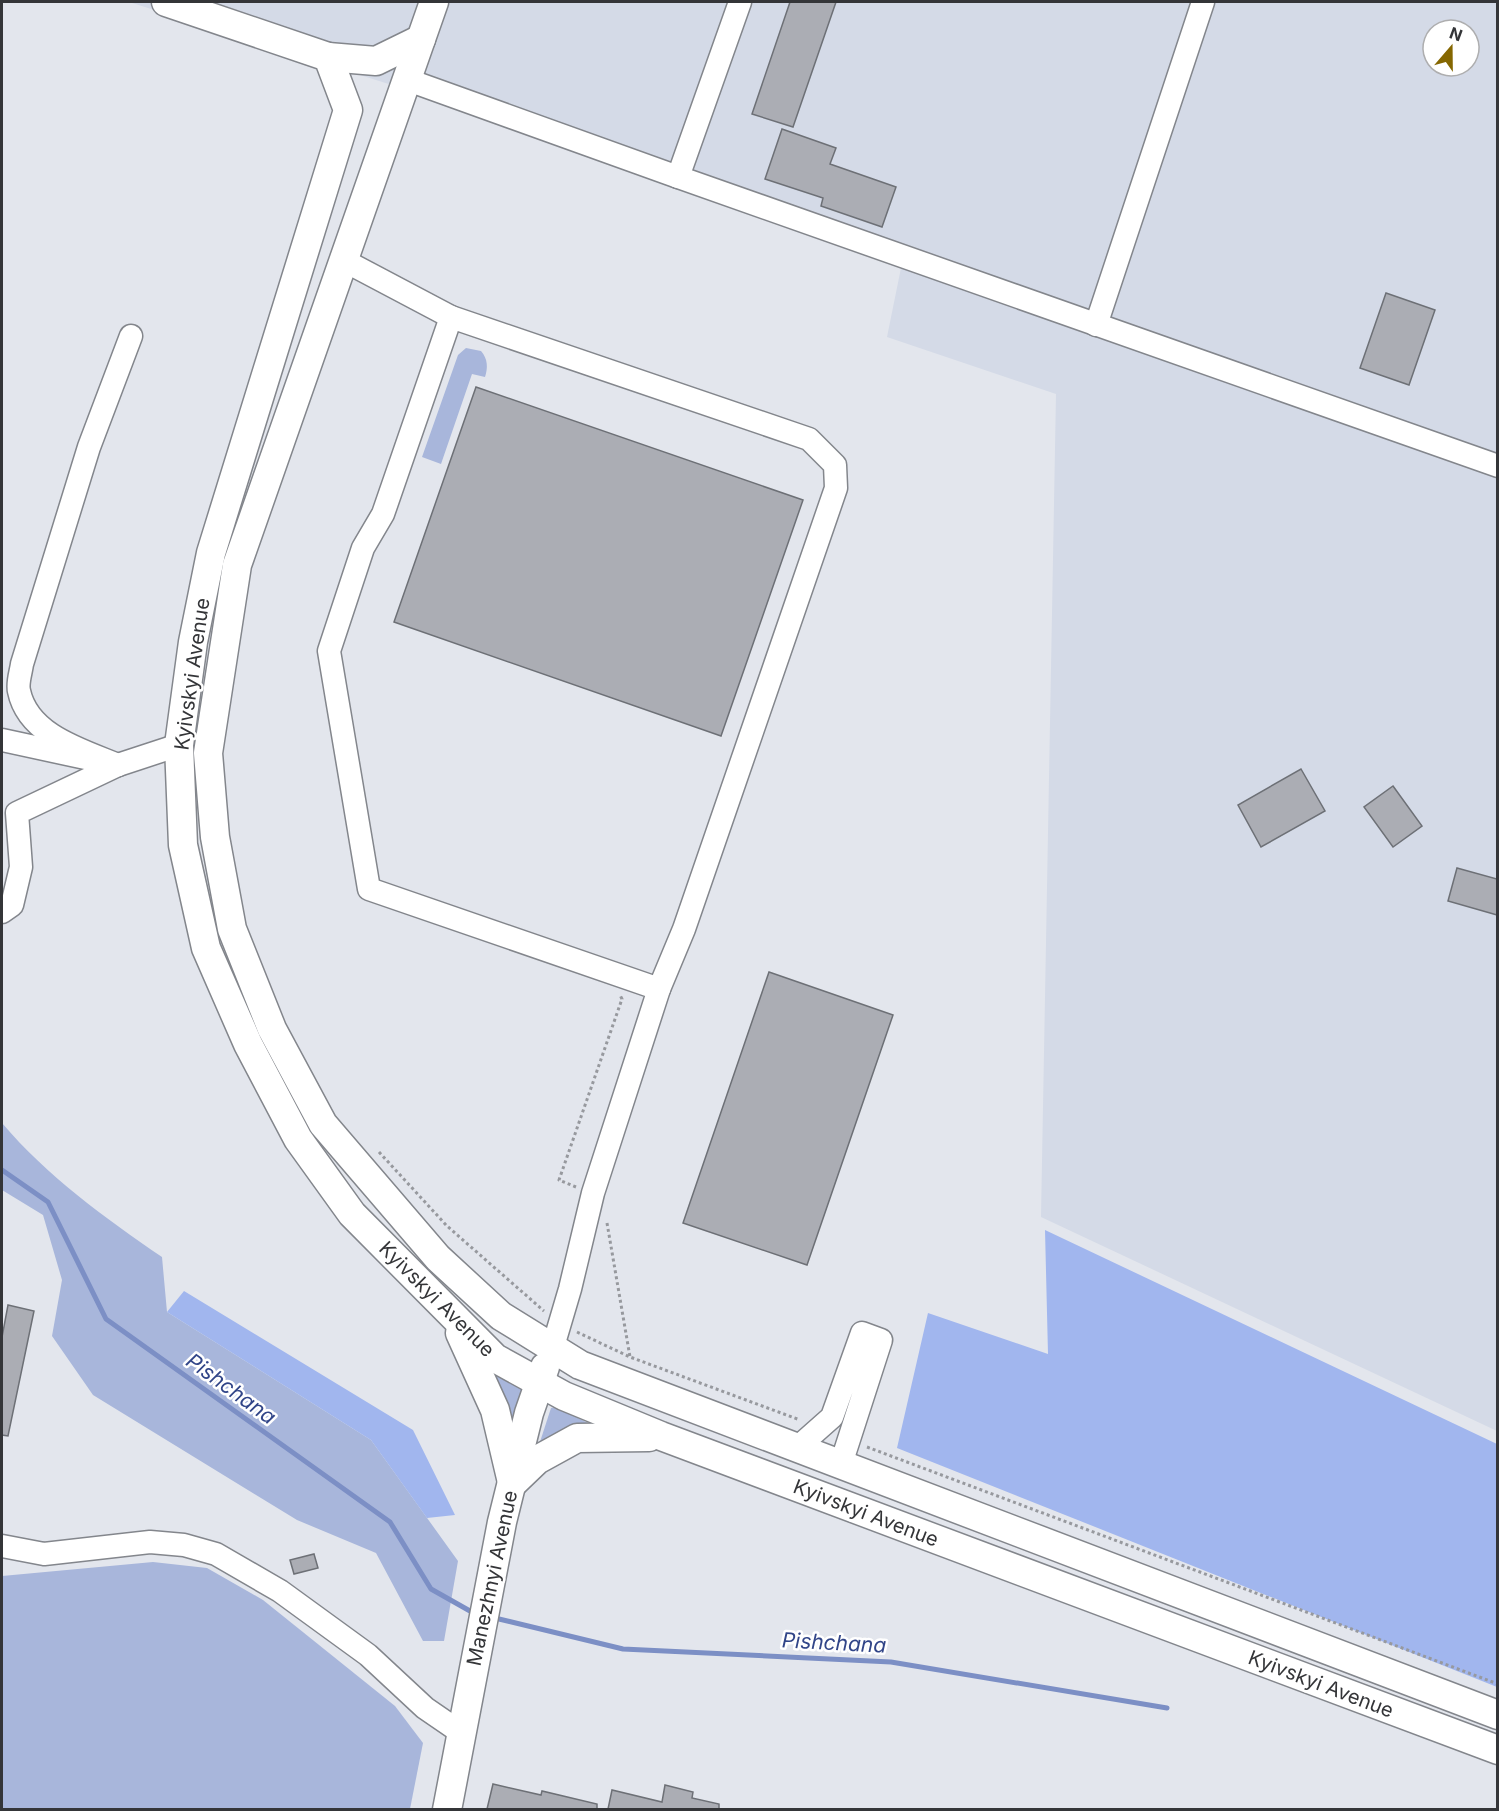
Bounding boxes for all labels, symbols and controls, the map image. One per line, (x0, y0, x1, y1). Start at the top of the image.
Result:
north arrow (1421, 18, 1481, 78)
text: N (1447, 22, 1465, 45)
street label: Kyivskyi Avenue (169, 596, 215, 752)
street label: Kyivskyi Avenue (374, 1236, 500, 1362)
water label: Pishchana (182, 1348, 281, 1430)
street label: Kyivskyi Avenue (790, 1474, 942, 1552)
street label: Manezhnyi Avenue (462, 1488, 522, 1668)
water label: Pishchana (781, 1627, 887, 1658)
street label: Kyivskyi Avenue (1245, 1645, 1397, 1723)

